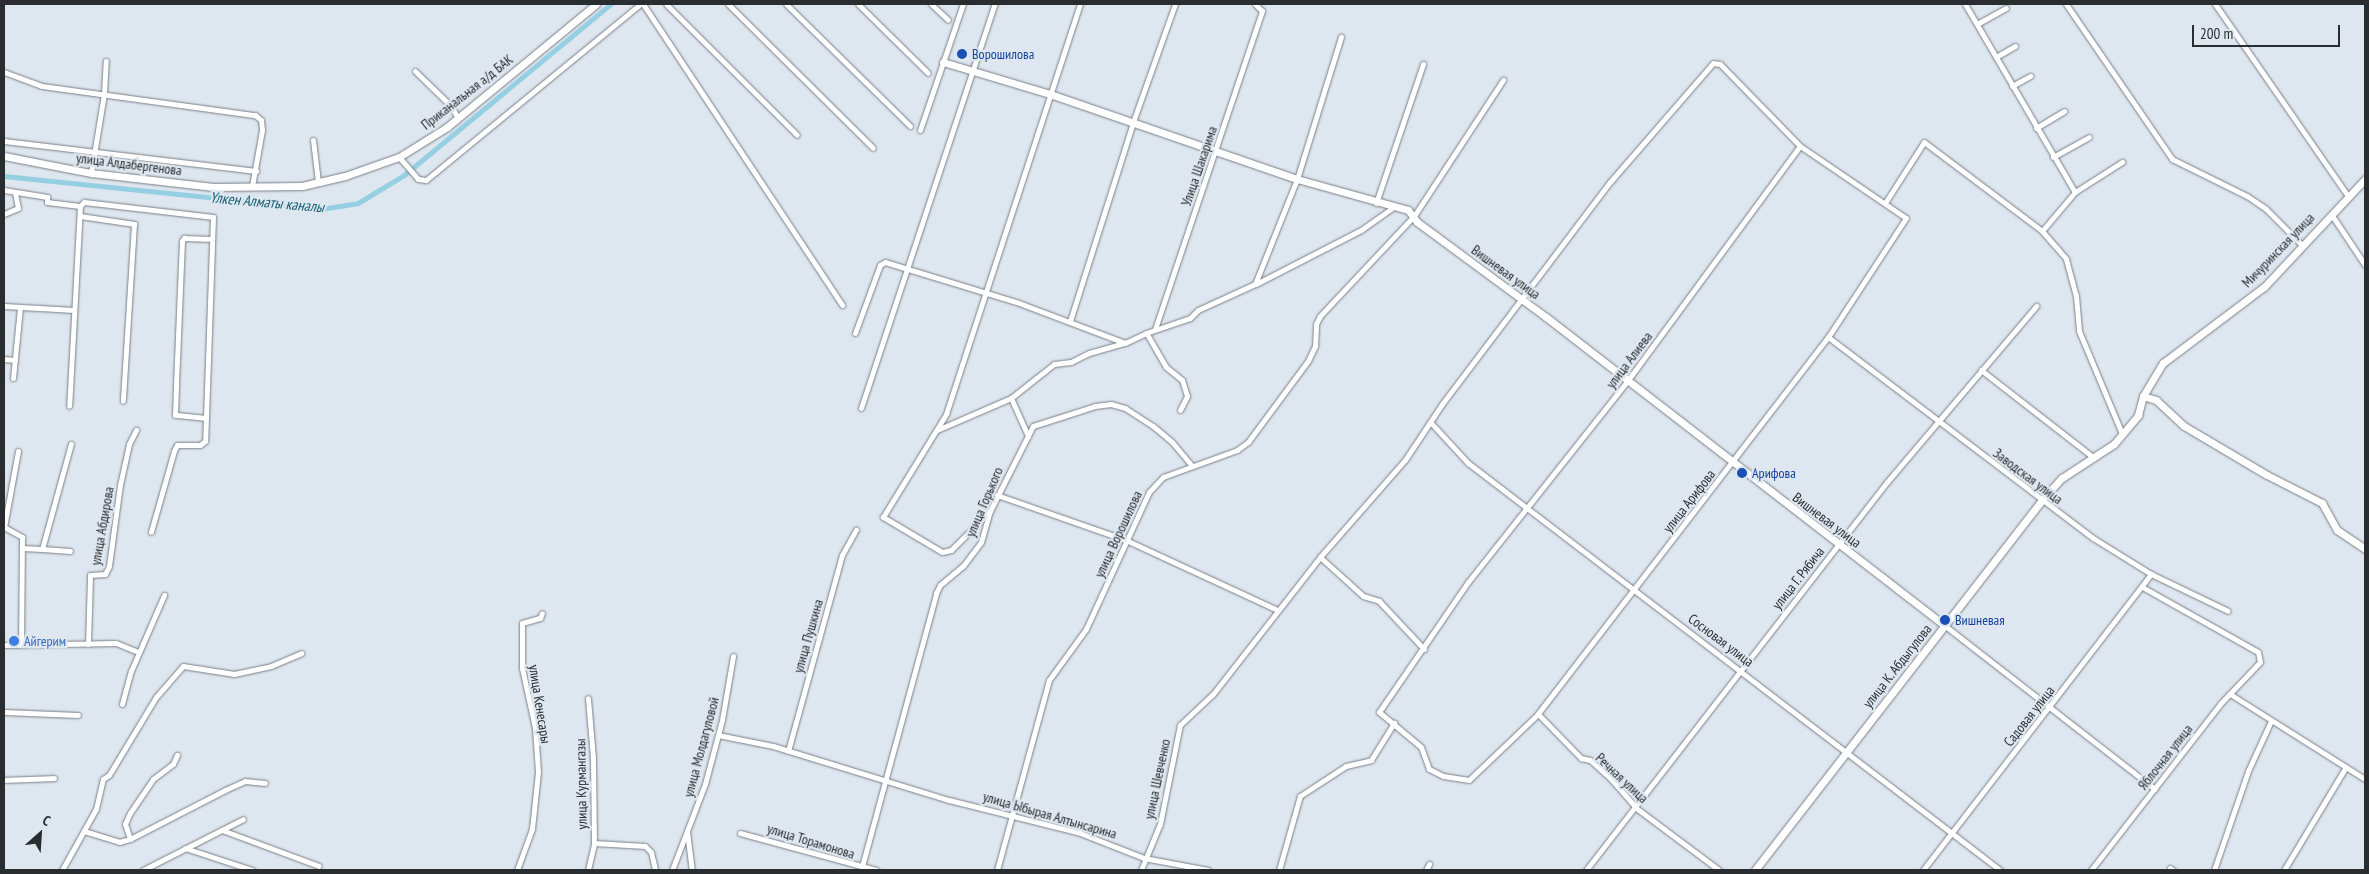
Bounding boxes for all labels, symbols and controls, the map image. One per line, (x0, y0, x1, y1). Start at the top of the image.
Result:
scale bar (2194, 15, 2342, 47)
text: 200 m (2200, 24, 2233, 43)
place label: Ворошилова (972, 46, 1034, 62)
marker: Ворошилова (956, 48, 968, 60)
street label: Приканальная а/д БАК (418, 51, 516, 133)
street label: Улица Шакарима (1177, 124, 1221, 208)
street label: улица Алдабергенова (75, 149, 183, 179)
water label: Үлкен Алматы каналы (209, 188, 325, 216)
street label: Мичуринская улица (2238, 209, 2318, 291)
street label: Вишневая улица (1468, 241, 1544, 303)
street label: улица Алиева (1602, 328, 1656, 392)
street label: Заводская улица (1990, 444, 2066, 508)
street label: улица Горького (962, 465, 1006, 539)
place label: Арифова (1752, 465, 1796, 481)
street label: улица Арифова (1659, 466, 1719, 536)
marker: Арифова (1736, 467, 1748, 479)
street label: улица Абдирова (87, 485, 117, 567)
street label: улица Ворошилова (1091, 488, 1145, 580)
street label: Вишневая улица (1789, 489, 1865, 551)
street label: улица Г. Рябича (1768, 543, 1828, 613)
street label: улица Пушкина (789, 597, 827, 675)
street label: Сосновая улица (1685, 610, 1757, 670)
place label: Вишневая (1955, 612, 2005, 628)
marker: Вишневая (1939, 614, 1951, 626)
street label: улица К. Абдыгулова (1859, 620, 1935, 712)
place label: Айгерим (24, 633, 66, 649)
marker: Айгерим (8, 635, 20, 647)
street label: улица Кенесары (525, 663, 555, 745)
street label: Садовая улица (2000, 682, 2058, 750)
street label: улица Молдагуловой (680, 695, 722, 799)
street label: Яблочная улица (2134, 721, 2196, 793)
street label: улица Шевченко (1140, 737, 1174, 821)
street label: улица Курмангазы (572, 738, 590, 830)
street label: Речная улица (1592, 749, 1652, 807)
street label: улица Ыбырая Алтынсарина (981, 788, 1119, 842)
north arrow (15, 809, 65, 859)
text: С (40, 811, 53, 830)
street label: улица Торамонова (765, 820, 857, 862)

